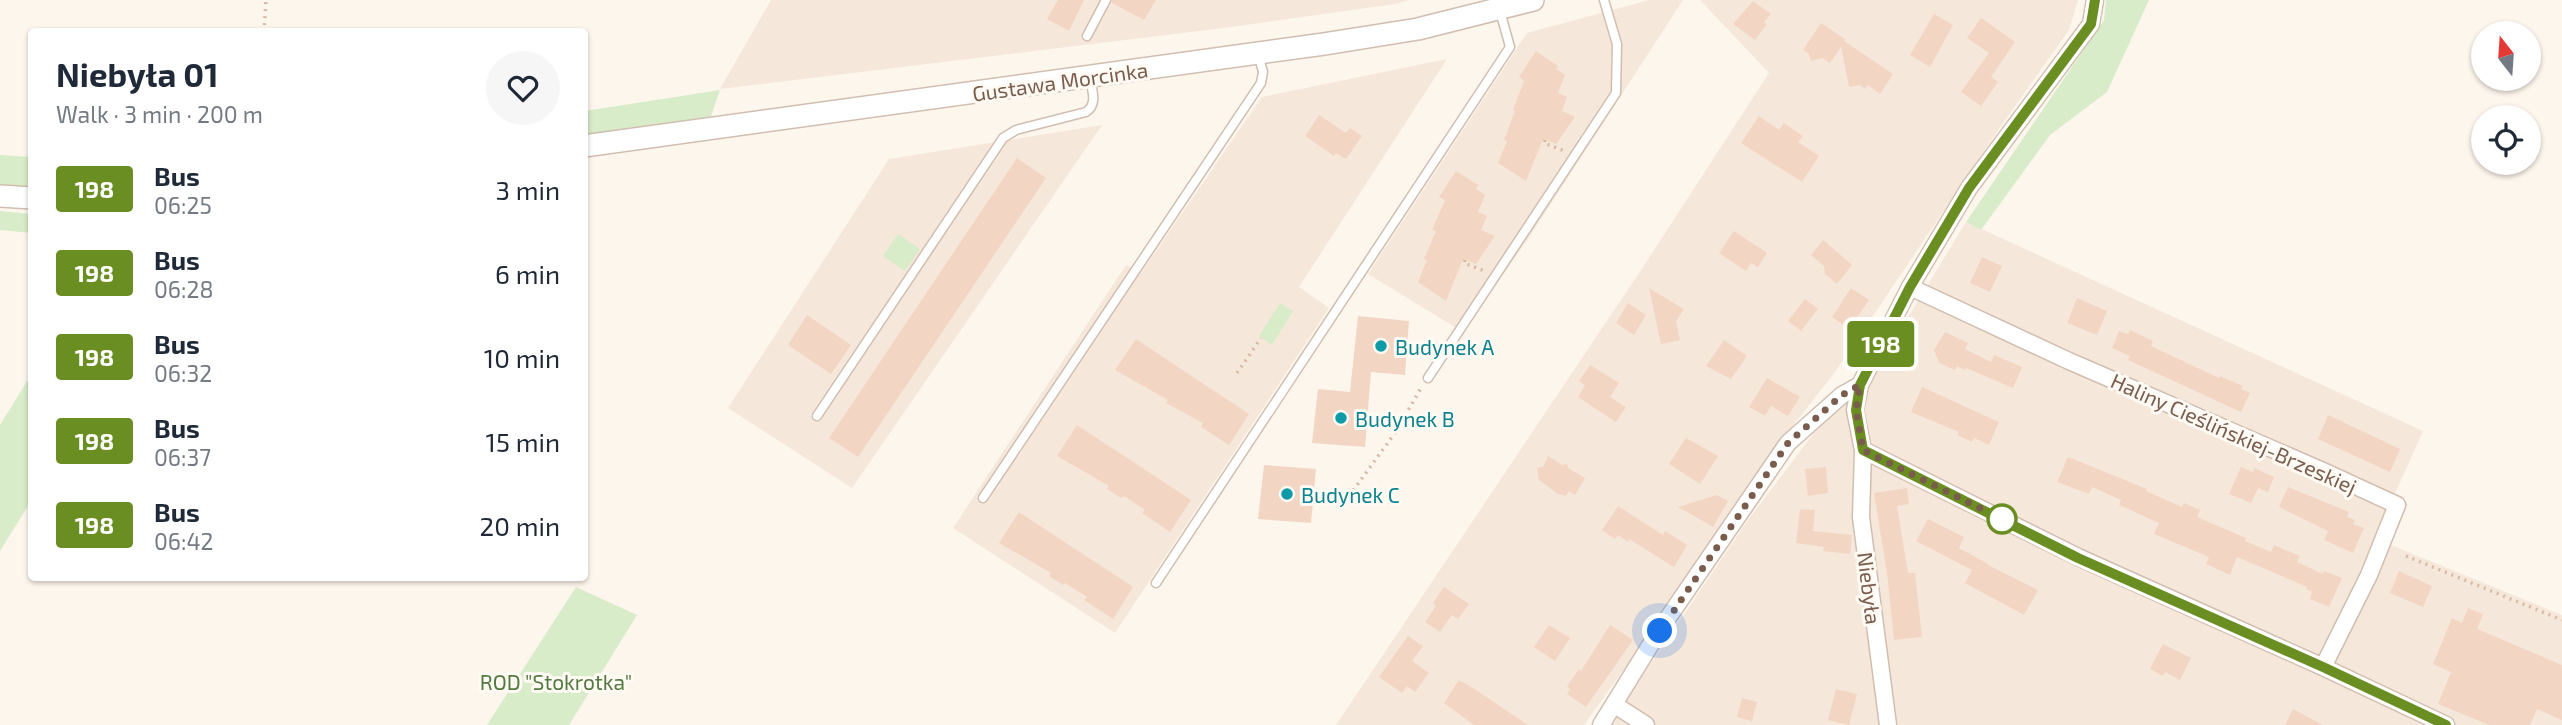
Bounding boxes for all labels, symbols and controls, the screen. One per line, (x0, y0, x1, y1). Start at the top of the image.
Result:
north arrow (2471, 21, 2541, 91)
map controls (2471, 21, 2541, 175)
button: heart (486, 51, 560, 125)
text: Niebyła 01 (56, 54, 218, 94)
street label: Gustawa Morcinka (971, 56, 1149, 106)
text: Walk · 3 min · 200 m (56, 100, 263, 128)
button: locate (2471, 105, 2541, 175)
text: Bus (154, 160, 200, 191)
text: 198 (75, 174, 114, 203)
text: 3 min (495, 174, 560, 205)
text: 06:25 (154, 191, 212, 219)
text: Bus (154, 244, 200, 275)
text: 198 (75, 258, 114, 287)
text: 6 min (495, 258, 560, 289)
text: 06:28 (154, 275, 213, 303)
line badge: 198 (1841, 321, 1921, 367)
text: Bus (154, 328, 200, 359)
text: 198 (1861, 329, 1901, 358)
place label: Budynek A (1395, 334, 1494, 359)
marker: Budynek A (1373, 338, 1389, 354)
text: 198 (75, 342, 114, 371)
text: 10 min (484, 342, 560, 373)
text: 06:32 (154, 359, 212, 387)
street label: Haliny Cieślińskiej-Brzeskiej (2107, 367, 2361, 499)
place label: Budynek B (1355, 406, 1455, 431)
marker: Budynek B (1333, 410, 1349, 426)
text: Bus (154, 412, 200, 443)
text: 198 (75, 426, 114, 455)
text: 15 min (486, 426, 560, 457)
text: 06:37 (154, 443, 211, 471)
place label: Budynek C (1301, 482, 1400, 507)
marker: Budynek C (1279, 486, 1295, 502)
text: Bus (154, 496, 200, 527)
unlabelled marker (1987, 504, 2017, 534)
text: 198 (75, 510, 114, 539)
text: 20 min (480, 510, 560, 541)
text: 06:42 (154, 527, 214, 555)
street label: Niebyła (1853, 550, 1887, 626)
your location (1642, 613, 1677, 648)
park label: ROD "Stokrotka" (480, 669, 632, 694)

